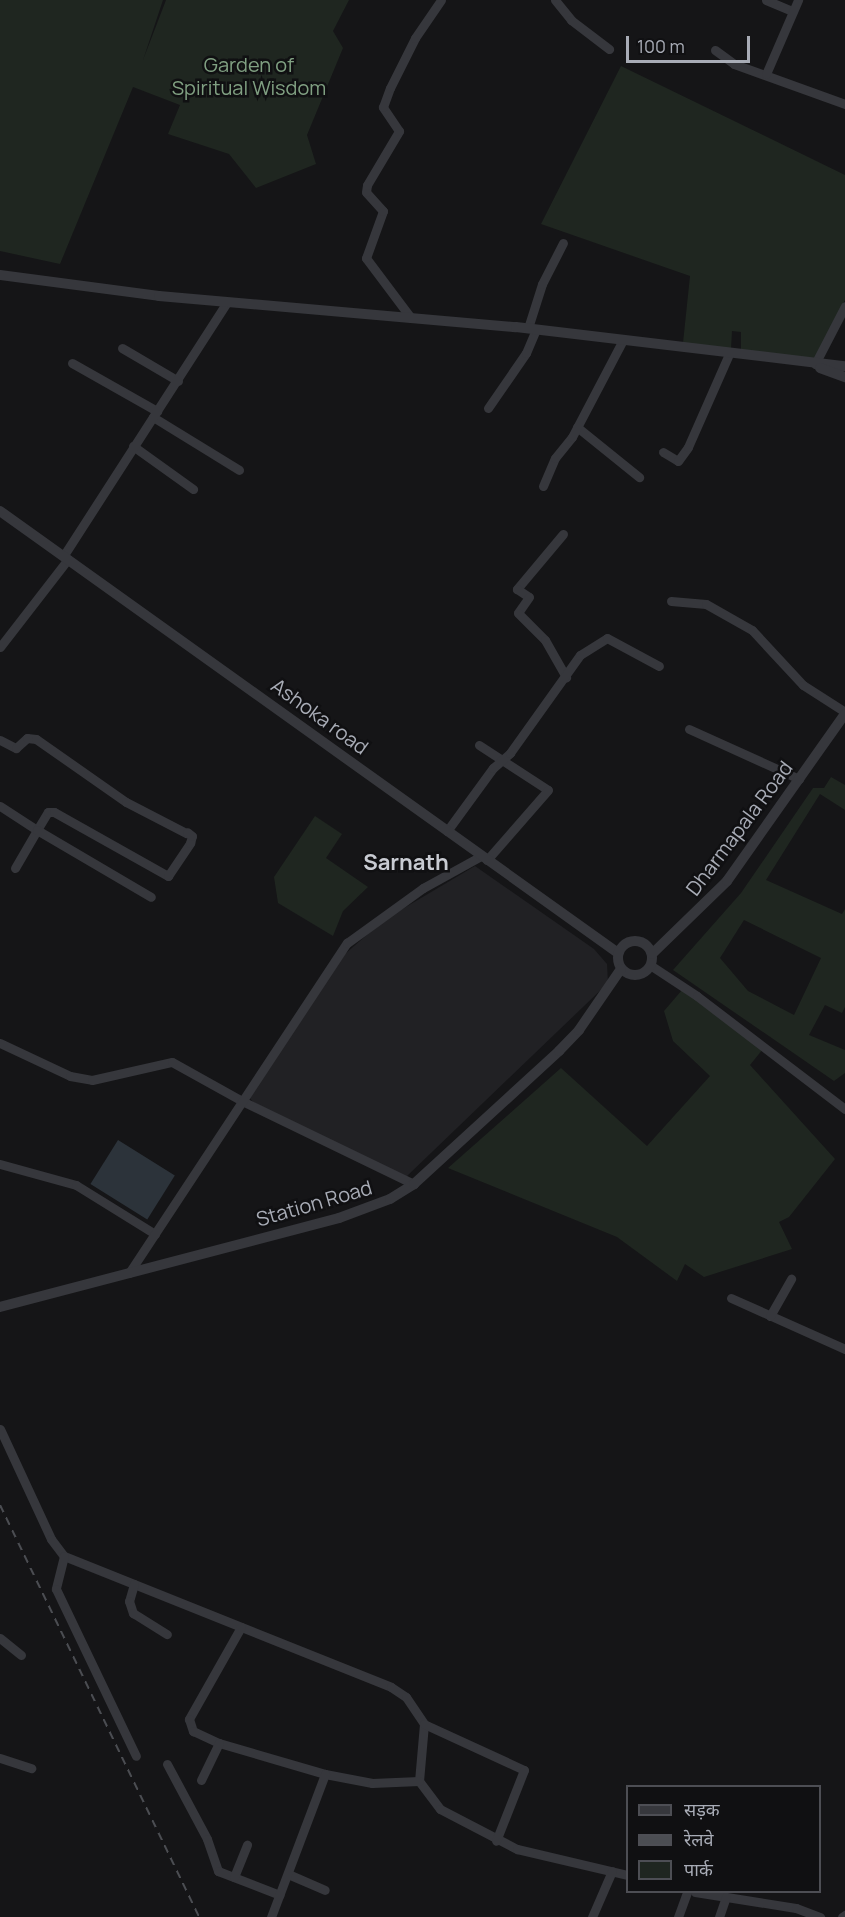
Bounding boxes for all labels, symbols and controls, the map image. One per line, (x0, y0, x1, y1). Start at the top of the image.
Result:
scale bar (629, 24, 754, 62)
text: 100 m (637, 34, 685, 58)
park label: Garden of Spiritual Wisdom (172, 52, 326, 99)
street label: Ashoka road (267, 673, 373, 759)
street label: Dharmapala Road (681, 756, 797, 900)
district label: Sarnath (363, 850, 449, 876)
street label: Station Road (253, 1175, 375, 1231)
legend (626, 1785, 821, 1893)
text: सड़क (684, 1797, 720, 1821)
text: रेलवे (684, 1827, 714, 1851)
text: पार्क (684, 1857, 713, 1881)

